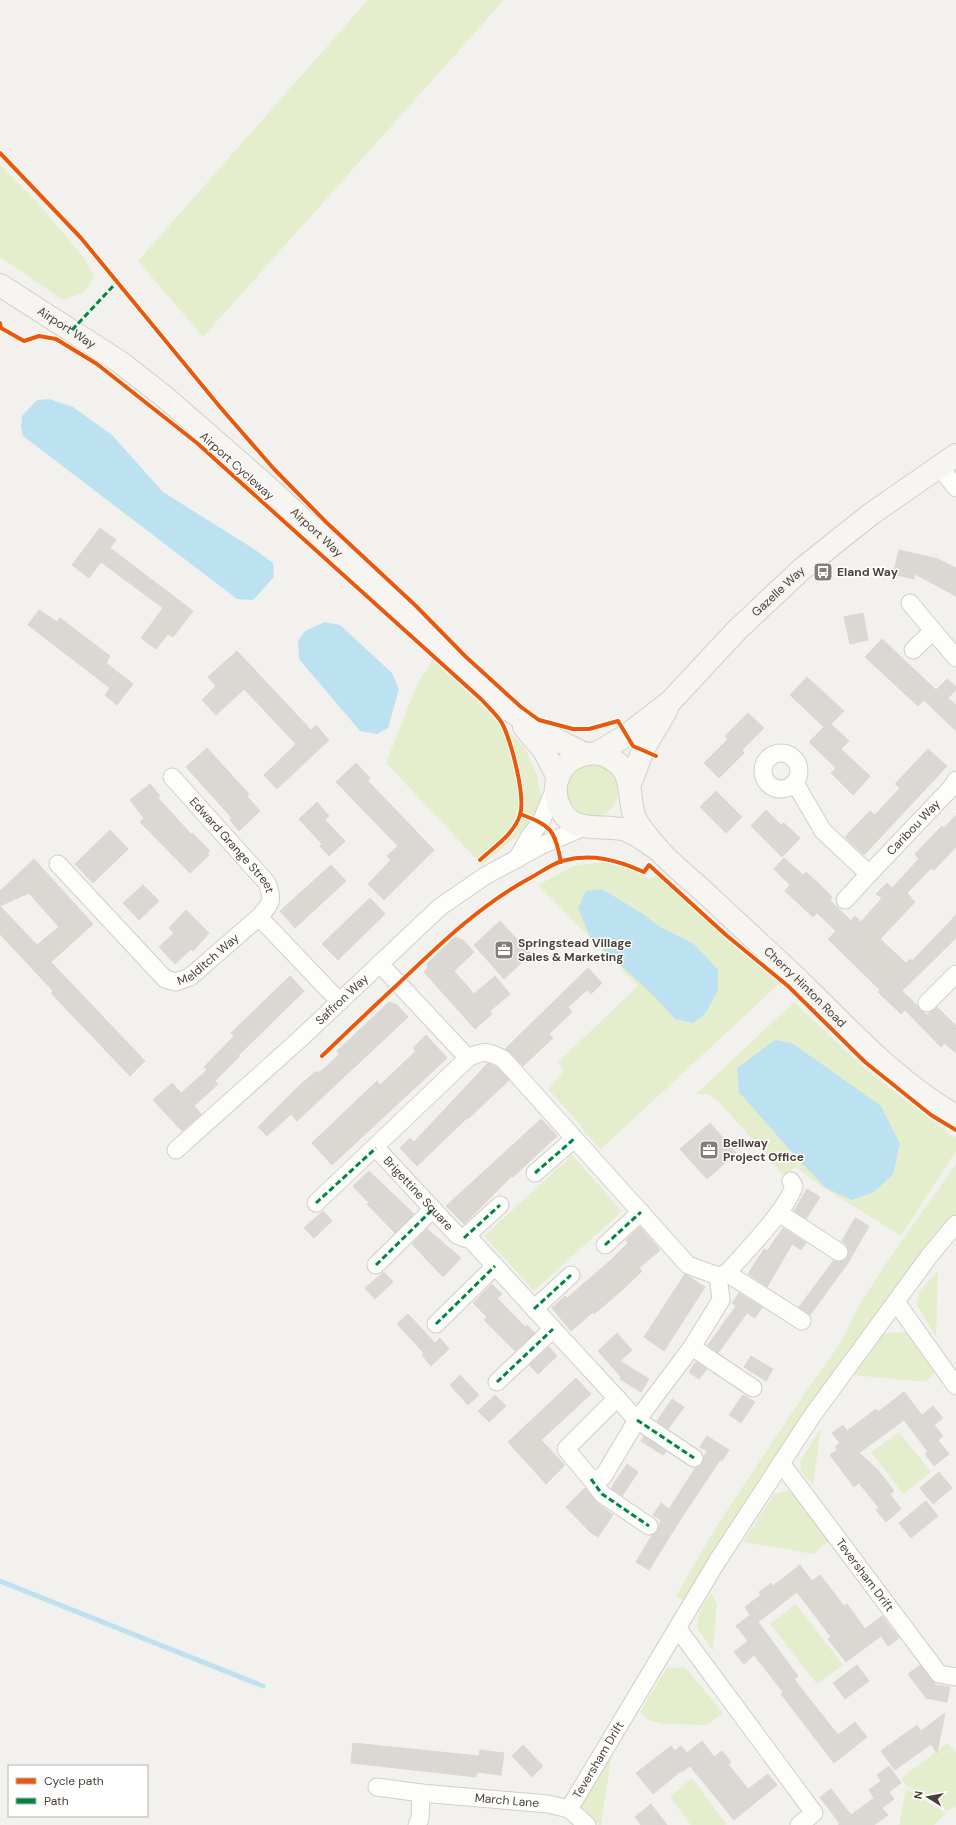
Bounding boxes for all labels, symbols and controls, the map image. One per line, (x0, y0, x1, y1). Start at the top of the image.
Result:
street label: Airport Way (34, 303, 99, 352)
street label: Airport Cycleway (196, 428, 278, 504)
street label: Airport Way (287, 504, 347, 561)
bus stop icon: Eland Way (812, 561, 834, 583)
street label: Gazelle Way (748, 562, 808, 620)
place label: Eland Way (837, 564, 899, 580)
street label: Edward Grange Street (186, 794, 278, 895)
street label: Caribou Way (883, 796, 944, 859)
street label: Melditch Way (175, 930, 243, 989)
place label: Springstead Village Sales & Marketing (518, 935, 631, 965)
office icon: Springstead Village Sales & Marketing (493, 939, 515, 961)
street label: Cherry Hinton Road (760, 943, 850, 1031)
street label: Saffron Way (312, 970, 372, 1028)
place label: Bellway Project Office (723, 1135, 804, 1165)
office icon: Bellway Project Office (698, 1139, 720, 1161)
street label: Brigettine Square (380, 1153, 457, 1234)
street label: Teversham Drift (832, 1535, 898, 1615)
street label: Teversham Drift (569, 1718, 628, 1802)
legend (8, 1765, 148, 1817)
text: Cycle path (44, 1773, 104, 1789)
north arrow (908, 1777, 948, 1817)
street label: March Lane (474, 1790, 540, 1811)
text: N (911, 1790, 926, 1800)
text: Path (44, 1793, 69, 1809)

